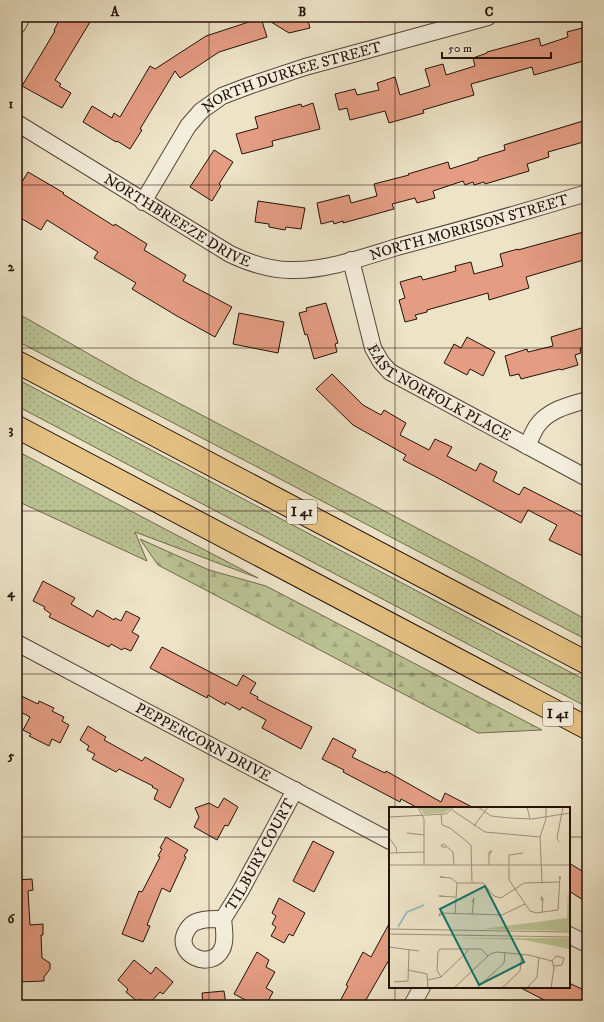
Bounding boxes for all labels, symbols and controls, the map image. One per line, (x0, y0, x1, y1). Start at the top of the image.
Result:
text: A (110, 4, 120, 20)
text: B (298, 4, 306, 20)
text: C (485, 4, 494, 20)
scale bar (442, 34, 551, 60)
street label: NORTH DURKEE STREET (198, 37, 384, 117)
text: 50 m (448, 41, 472, 56)
text: 1 (9, 96, 14, 112)
street label: NORTHBREEZE DRIVE (101, 169, 254, 272)
street label: NORTH MORRISON STREET (367, 190, 571, 264)
text: 2 (8, 259, 15, 275)
street label: EAST NORFOLK PLACE (363, 340, 515, 445)
text: 3 (9, 422, 14, 438)
road number: I 41 (287, 500, 317, 524)
text: 4 (6, 585, 15, 602)
street label: PEPPERCORN DRIVE (132, 698, 275, 786)
road number: I 41 (543, 702, 573, 726)
text: 5 (7, 748, 15, 764)
street label: TILBURY COURT (221, 795, 298, 914)
inset map (389, 807, 570, 988)
text: 6 (8, 911, 16, 927)

